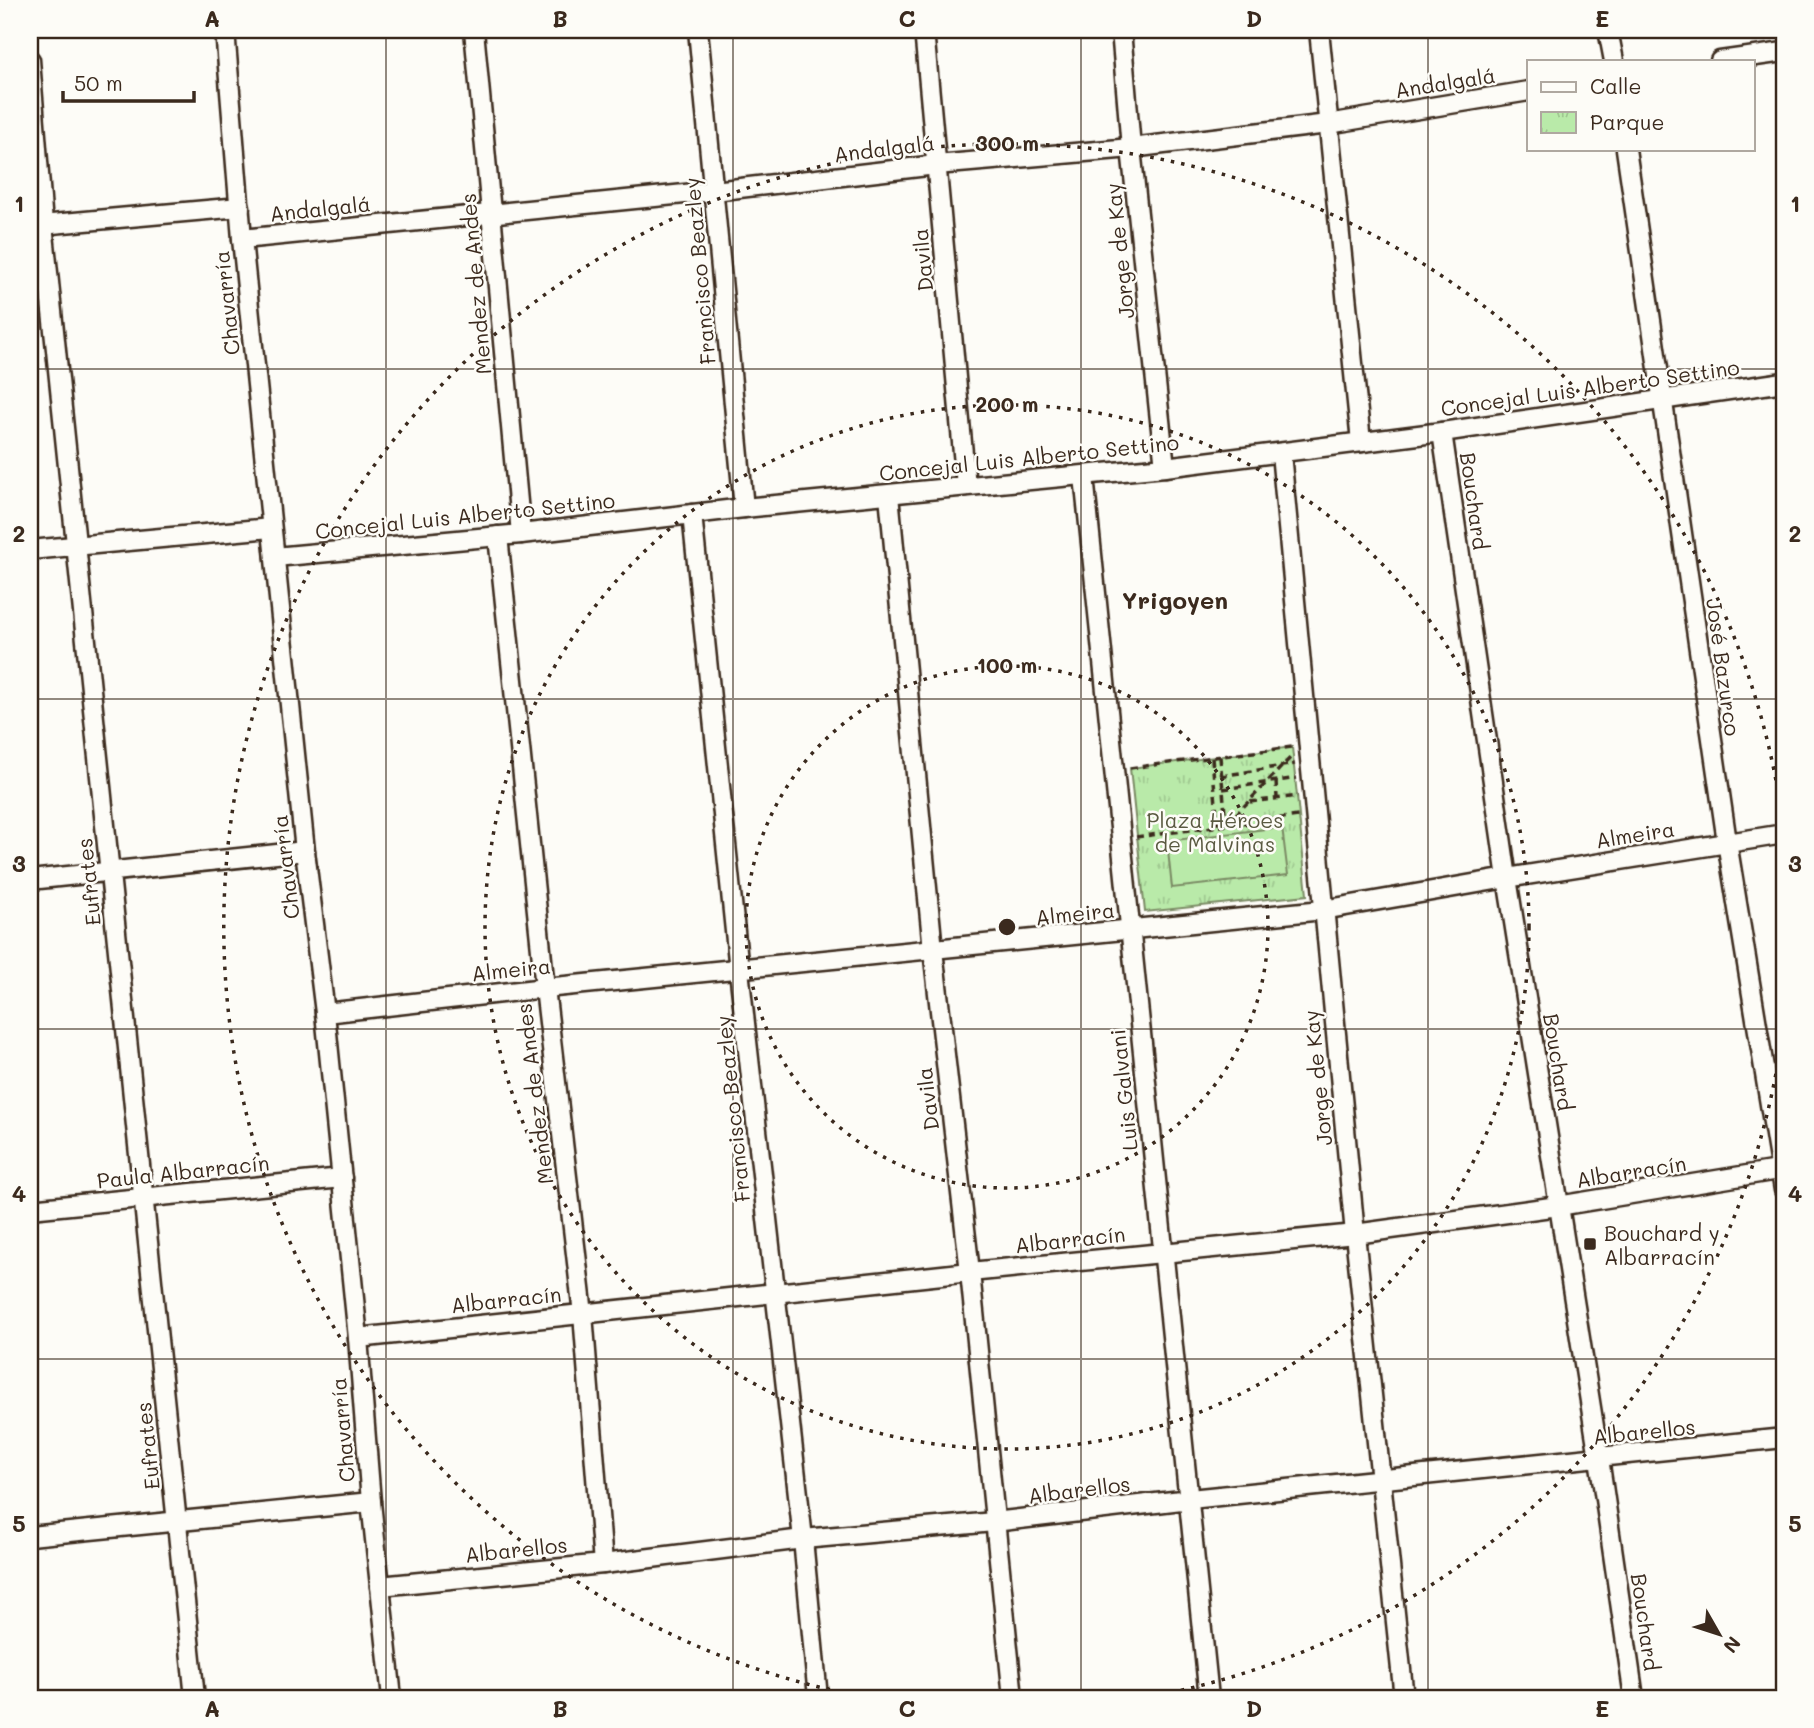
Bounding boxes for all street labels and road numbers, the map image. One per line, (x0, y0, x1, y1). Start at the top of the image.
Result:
street label: Andalgalá (1393, 61, 1497, 103)
street label: Andalgalá (832, 128, 936, 168)
street label: Francisco Beazley (677, 176, 721, 366)
street label: Jorge de Kay (1098, 182, 1140, 320)
street label: Andalgalá (268, 189, 372, 227)
street label: Mendez de Andes (454, 192, 496, 376)
street label: Davila (906, 227, 938, 293)
street label: Chavarría (207, 249, 245, 357)
street label: Concejal Luis Alberto Settino (1439, 353, 1741, 421)
street label: Concejal Luis Alberto Settino (878, 428, 1180, 486)
street label: Bouchard (1455, 451, 1495, 551)
street label: Concejal Luis Alberto Settino (314, 486, 616, 544)
street label: José Bazurco (1701, 597, 1747, 737)
street label: Chavarría (265, 813, 305, 921)
street label: Almeira (1594, 814, 1676, 854)
street label: Eufrates (70, 837, 106, 927)
street label: Almeira (1034, 895, 1116, 931)
street label: Almeira (470, 951, 552, 987)
street label: Mendez de Andes (510, 1002, 558, 1186)
street label: Jorge de Kay (1296, 1009, 1338, 1147)
street label: Bouchard (1538, 1011, 1580, 1113)
street label: Francisco Beazley (709, 1014, 755, 1204)
street label: Luis Galvani (1103, 1028, 1143, 1152)
street label: Davila (910, 1066, 944, 1132)
street label: Paula Albarracín (95, 1149, 271, 1193)
street label: Albarracín (1574, 1149, 1688, 1193)
street label: Albarracín (1013, 1220, 1127, 1258)
street label: Albarracín (449, 1280, 563, 1318)
street label: Chavarría (324, 1377, 360, 1483)
street label: Eufrates (129, 1401, 165, 1491)
street label: Albarellos (1591, 1412, 1697, 1450)
street label: Albarellos (1026, 1469, 1132, 1509)
street label: Albarellos (463, 1530, 569, 1568)
street label: Bouchard (1626, 1572, 1666, 1672)

